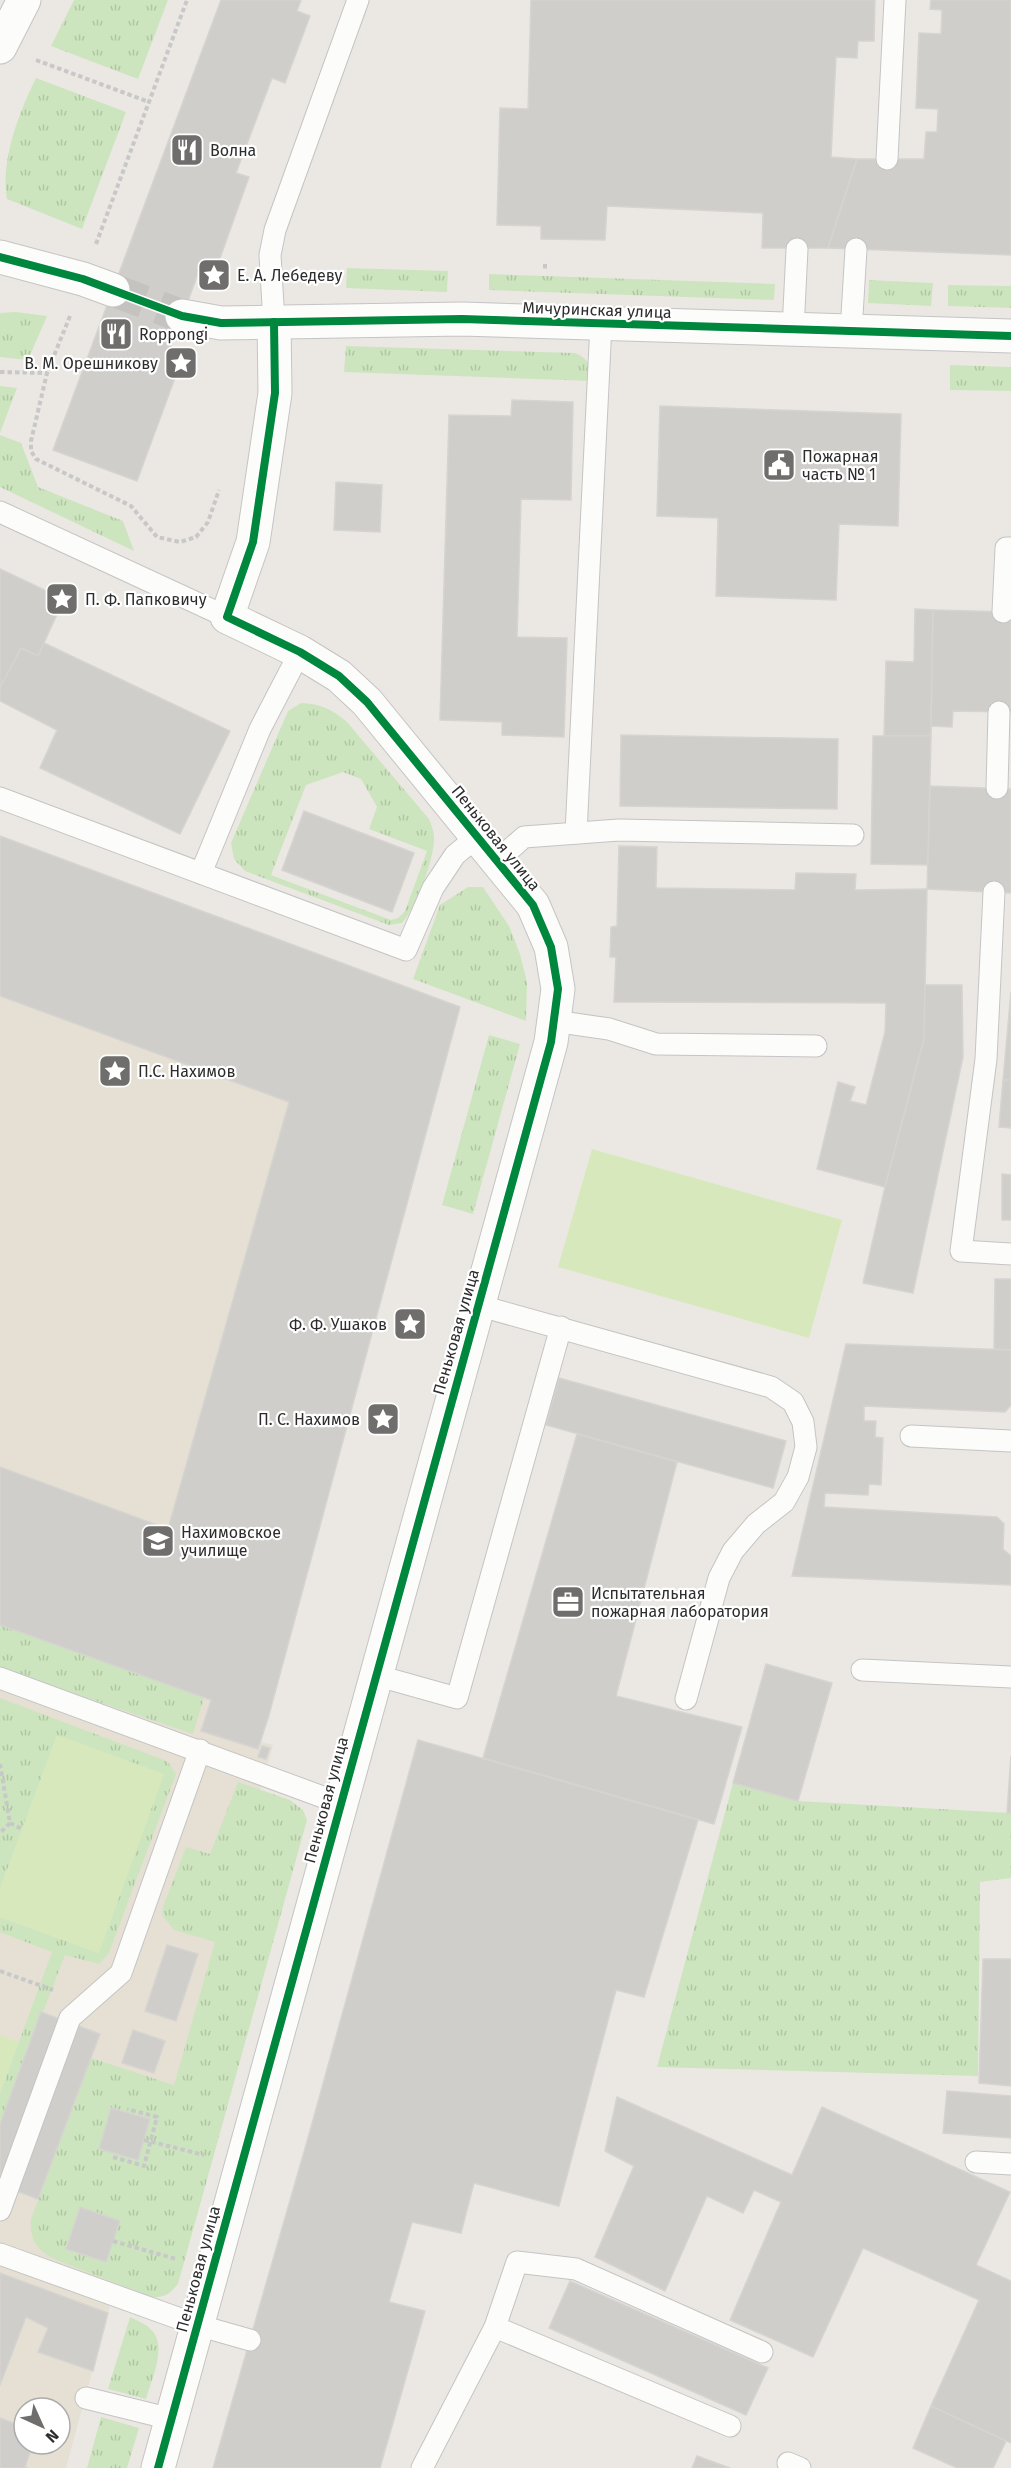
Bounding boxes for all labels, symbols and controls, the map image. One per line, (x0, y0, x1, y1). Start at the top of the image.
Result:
restaurant icon: Волна (169, 132, 205, 168)
place label: Волна (210, 141, 256, 160)
place icon: Е. А. Лебедеву (196, 257, 232, 293)
place label: Е. А. Лебедеву (237, 266, 342, 285)
street label: Мичуринская улица (522, 298, 672, 322)
restaurant icon: Roppongi (98, 316, 134, 352)
place label: Roppongi (139, 325, 208, 344)
place icon: В. М. Орешникову (163, 345, 199, 381)
place label: В. М. Орешникову (24, 354, 158, 373)
public building icon: Пожарная часть № 1 (761, 447, 797, 483)
place label: Пожарная часть № 1 (802, 447, 878, 484)
place icon: П. Ф. Папковичу (44, 581, 80, 617)
place label: П. Ф. Папковичу (85, 590, 207, 609)
street label: Пеньковая улица (448, 782, 544, 894)
place icon: П.С. Нахимов (97, 1053, 133, 1089)
place label: П.С. Нахимов (138, 1062, 235, 1081)
street label: Пеньковая улица (429, 1267, 483, 1397)
place icon: Ф. Ф. Ушаков (392, 1306, 428, 1342)
place label: Ф. Ф. Ушаков (289, 1315, 387, 1334)
place icon: П. С. Нахимов (365, 1401, 401, 1437)
place label: П. С. Нахимов (258, 1410, 360, 1429)
school or university icon: Нахимовское училище (140, 1523, 176, 1559)
place label: Нахимовское училище (181, 1523, 281, 1560)
office icon: Испытательная пожарная лаборатория (550, 1584, 586, 1620)
place label: Испытательная пожарная лаборатория (591, 1584, 769, 1621)
street label: Пеньковая улица (300, 1735, 352, 1865)
street label: Пеньковая улица (172, 2204, 224, 2334)
north arrow (12, 2396, 72, 2456)
text: N (42, 2426, 63, 2447)

